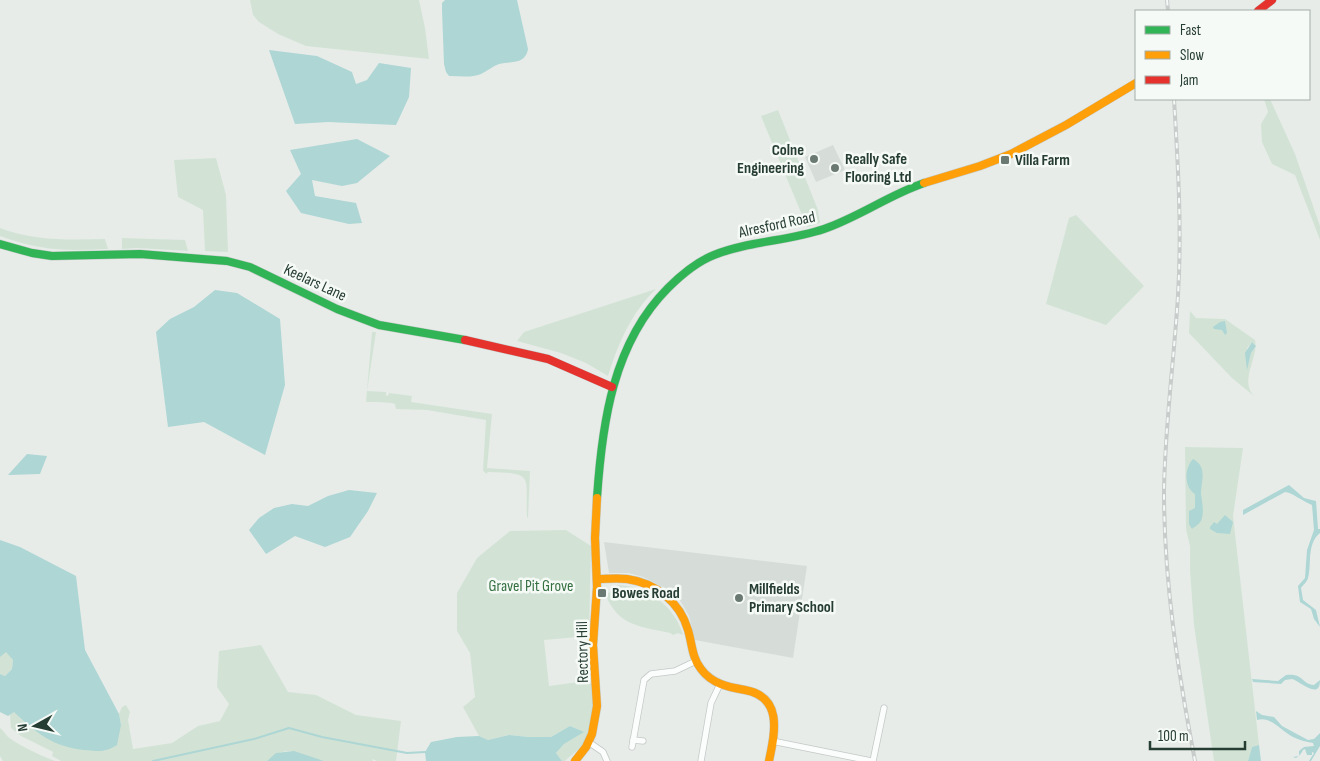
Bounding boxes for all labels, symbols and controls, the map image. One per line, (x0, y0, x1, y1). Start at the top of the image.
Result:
legend (1135, 10, 1310, 100)
text: Fast (1180, 21, 1202, 40)
text: Slow (1180, 46, 1204, 65)
text: Jam (1179, 71, 1198, 90)
place label: Colne Engineering (737, 141, 804, 178)
place label: Really Safe Flooring Ltd (845, 150, 912, 187)
place label: Villa Farm (1015, 151, 1070, 170)
marker: Colne Engineering (808, 153, 820, 165)
marker: Villa Farm (999, 154, 1011, 166)
marker: Really Safe Flooring Ltd (829, 162, 841, 174)
street label: Alresford Road (736, 208, 817, 243)
street label: Keelars Lane (281, 260, 349, 306)
park label: Gravel Pit Grove (489, 577, 573, 596)
place label: Millfields Primary School (749, 580, 834, 617)
place label: Bowes Road (612, 584, 680, 603)
marker: Bowes Road (596, 587, 608, 599)
marker: Millfields Primary School (733, 592, 745, 604)
street label: Rectory Hill (573, 621, 593, 683)
north arrow (10, 701, 60, 751)
scale bar (1150, 718, 1245, 750)
text: N (14, 723, 32, 733)
text: 100 m (1158, 727, 1189, 746)

